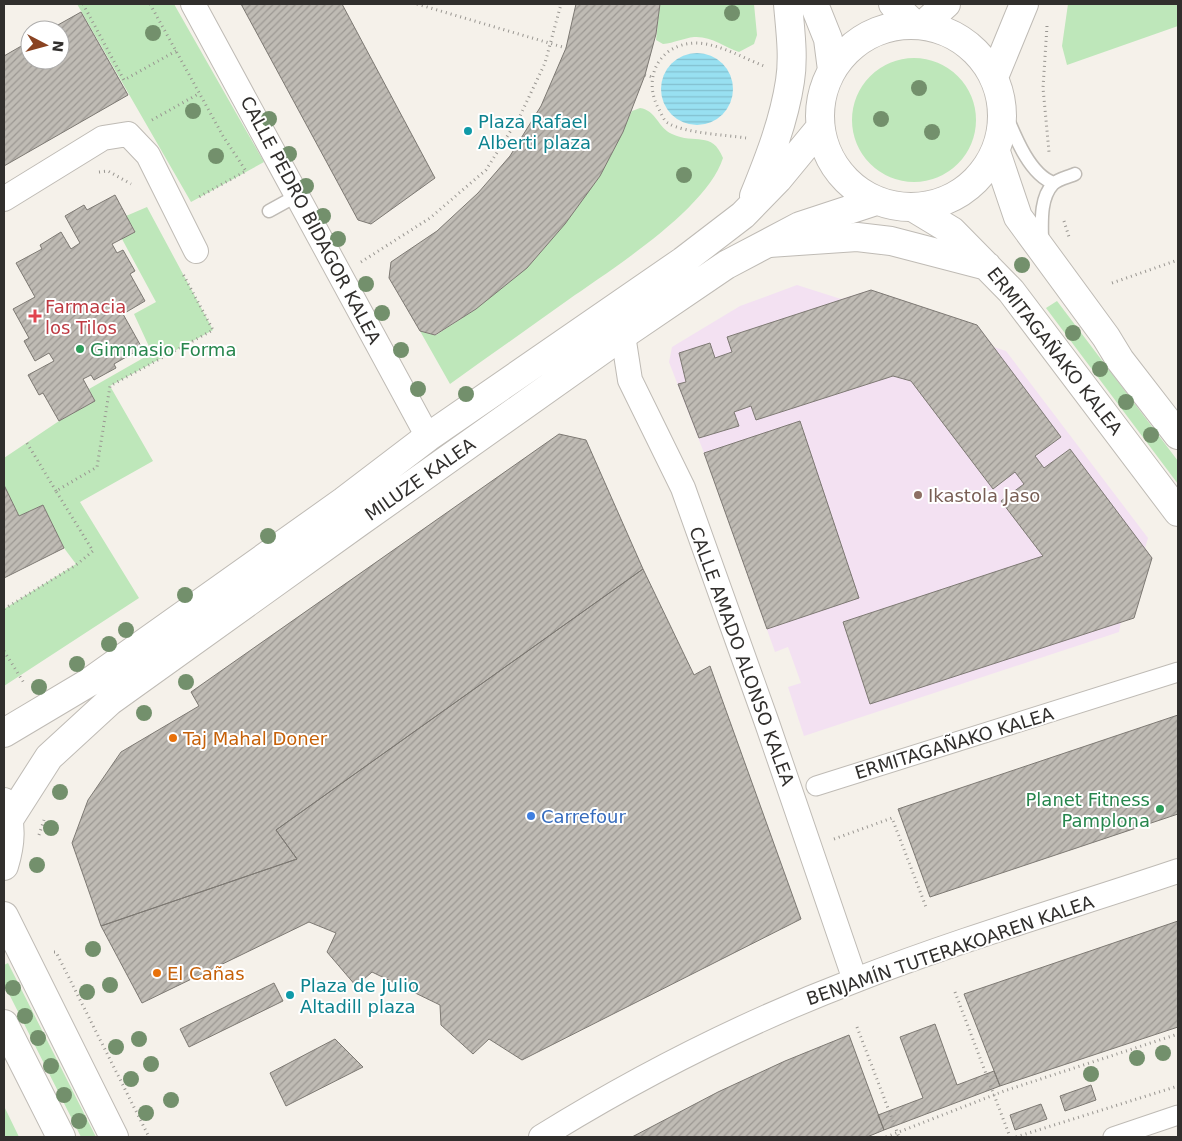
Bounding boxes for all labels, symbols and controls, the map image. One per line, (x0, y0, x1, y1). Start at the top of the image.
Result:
north arrow (20, 20, 70, 70)
text: N (49, 40, 66, 53)
street label: CALLE PEDRO BIDAGOR KALEA (237, 93, 386, 348)
place label: Plaza Rafael Alberti plaza (478, 111, 591, 153)
marker: Plaza Rafael Alberti plaza (462, 125, 474, 137)
street label: ERMITAGAÑAKO KALEA (983, 263, 1127, 439)
place label: Farmacia los Tilos (45, 296, 126, 338)
marker: Farmacia los Tilos (29, 310, 41, 322)
place label: Gimnasio Forma (90, 339, 236, 360)
marker: Gimnasio Forma (74, 343, 86, 355)
street label: MILUZE KALEA (361, 433, 480, 525)
place label: Ikastola Jaso (928, 485, 1040, 506)
marker: Ikastola Jaso (912, 489, 924, 501)
street label: CALLE AMADO ALONSO KALEA (685, 524, 799, 789)
street label: ERMITAGAÑAKO KALEA (852, 703, 1057, 783)
place label: Taj Mahal Doner (182, 728, 328, 749)
marker: Taj Mahal Doner (167, 732, 179, 744)
place label: Planet Fitness Pamplona (1026, 789, 1150, 831)
marker: Planet Fitness Pamplona (1154, 803, 1166, 815)
place label: Carrefour (541, 806, 627, 827)
marker: Carrefour (525, 810, 537, 822)
street label: BENJAMÍN TUTERAKOAREN KALEA (803, 891, 1097, 1009)
place label: El Cañas (167, 963, 245, 984)
marker: El Cañas (151, 967, 163, 979)
place label: Plaza de Julio Altadill plaza (300, 975, 419, 1017)
marker: Plaza de Julio Altadill plaza (284, 989, 296, 1001)

